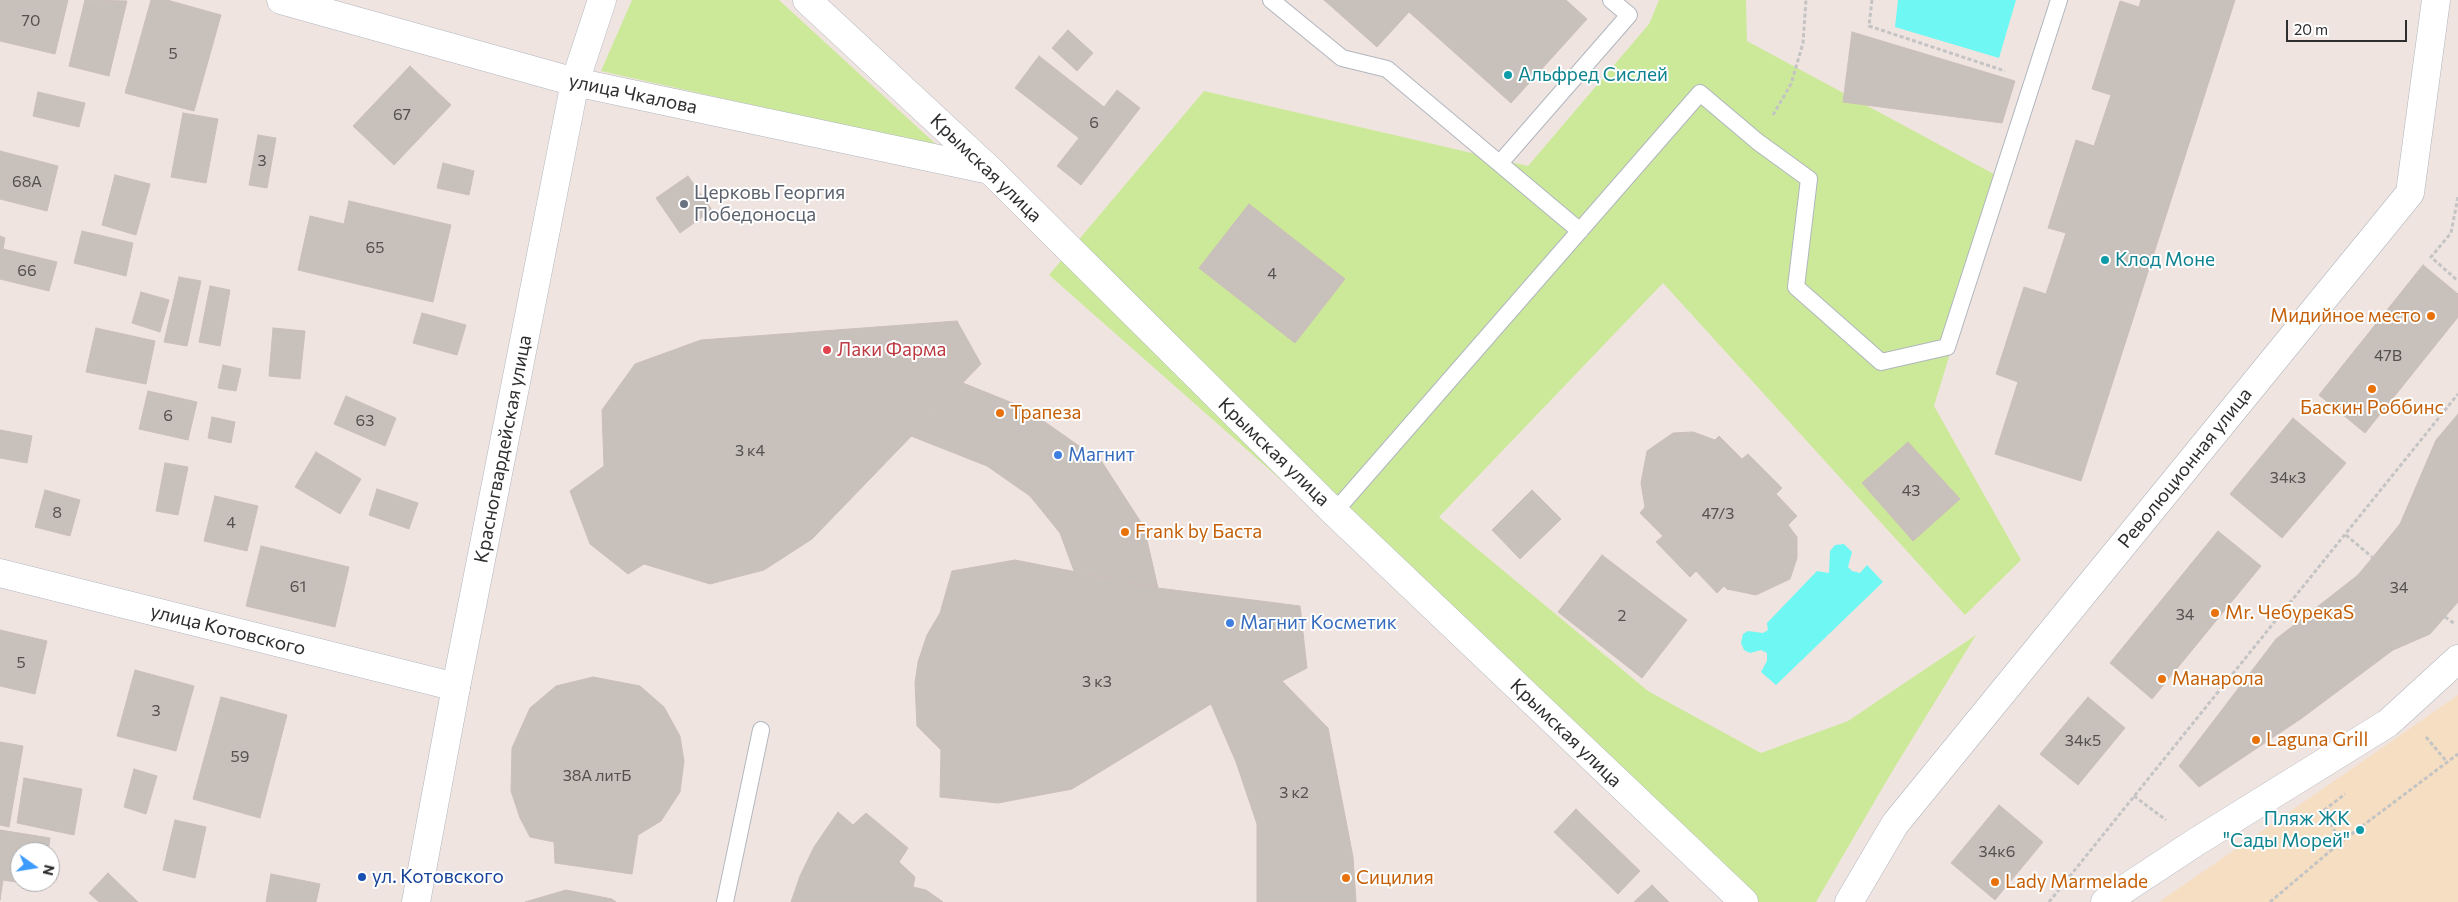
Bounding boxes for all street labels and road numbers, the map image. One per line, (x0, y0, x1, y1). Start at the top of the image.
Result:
street label: улица Чкалова (567, 69, 699, 119)
street label: Крымская улица (926, 109, 1046, 227)
street label: Красногвардейская улица (470, 333, 536, 565)
street label: Революционная улица (2113, 383, 2257, 553)
street label: Крымская улица (1214, 393, 1334, 511)
street label: улица Котовского (148, 600, 308, 660)
street label: Крымская улица (1506, 674, 1626, 792)

